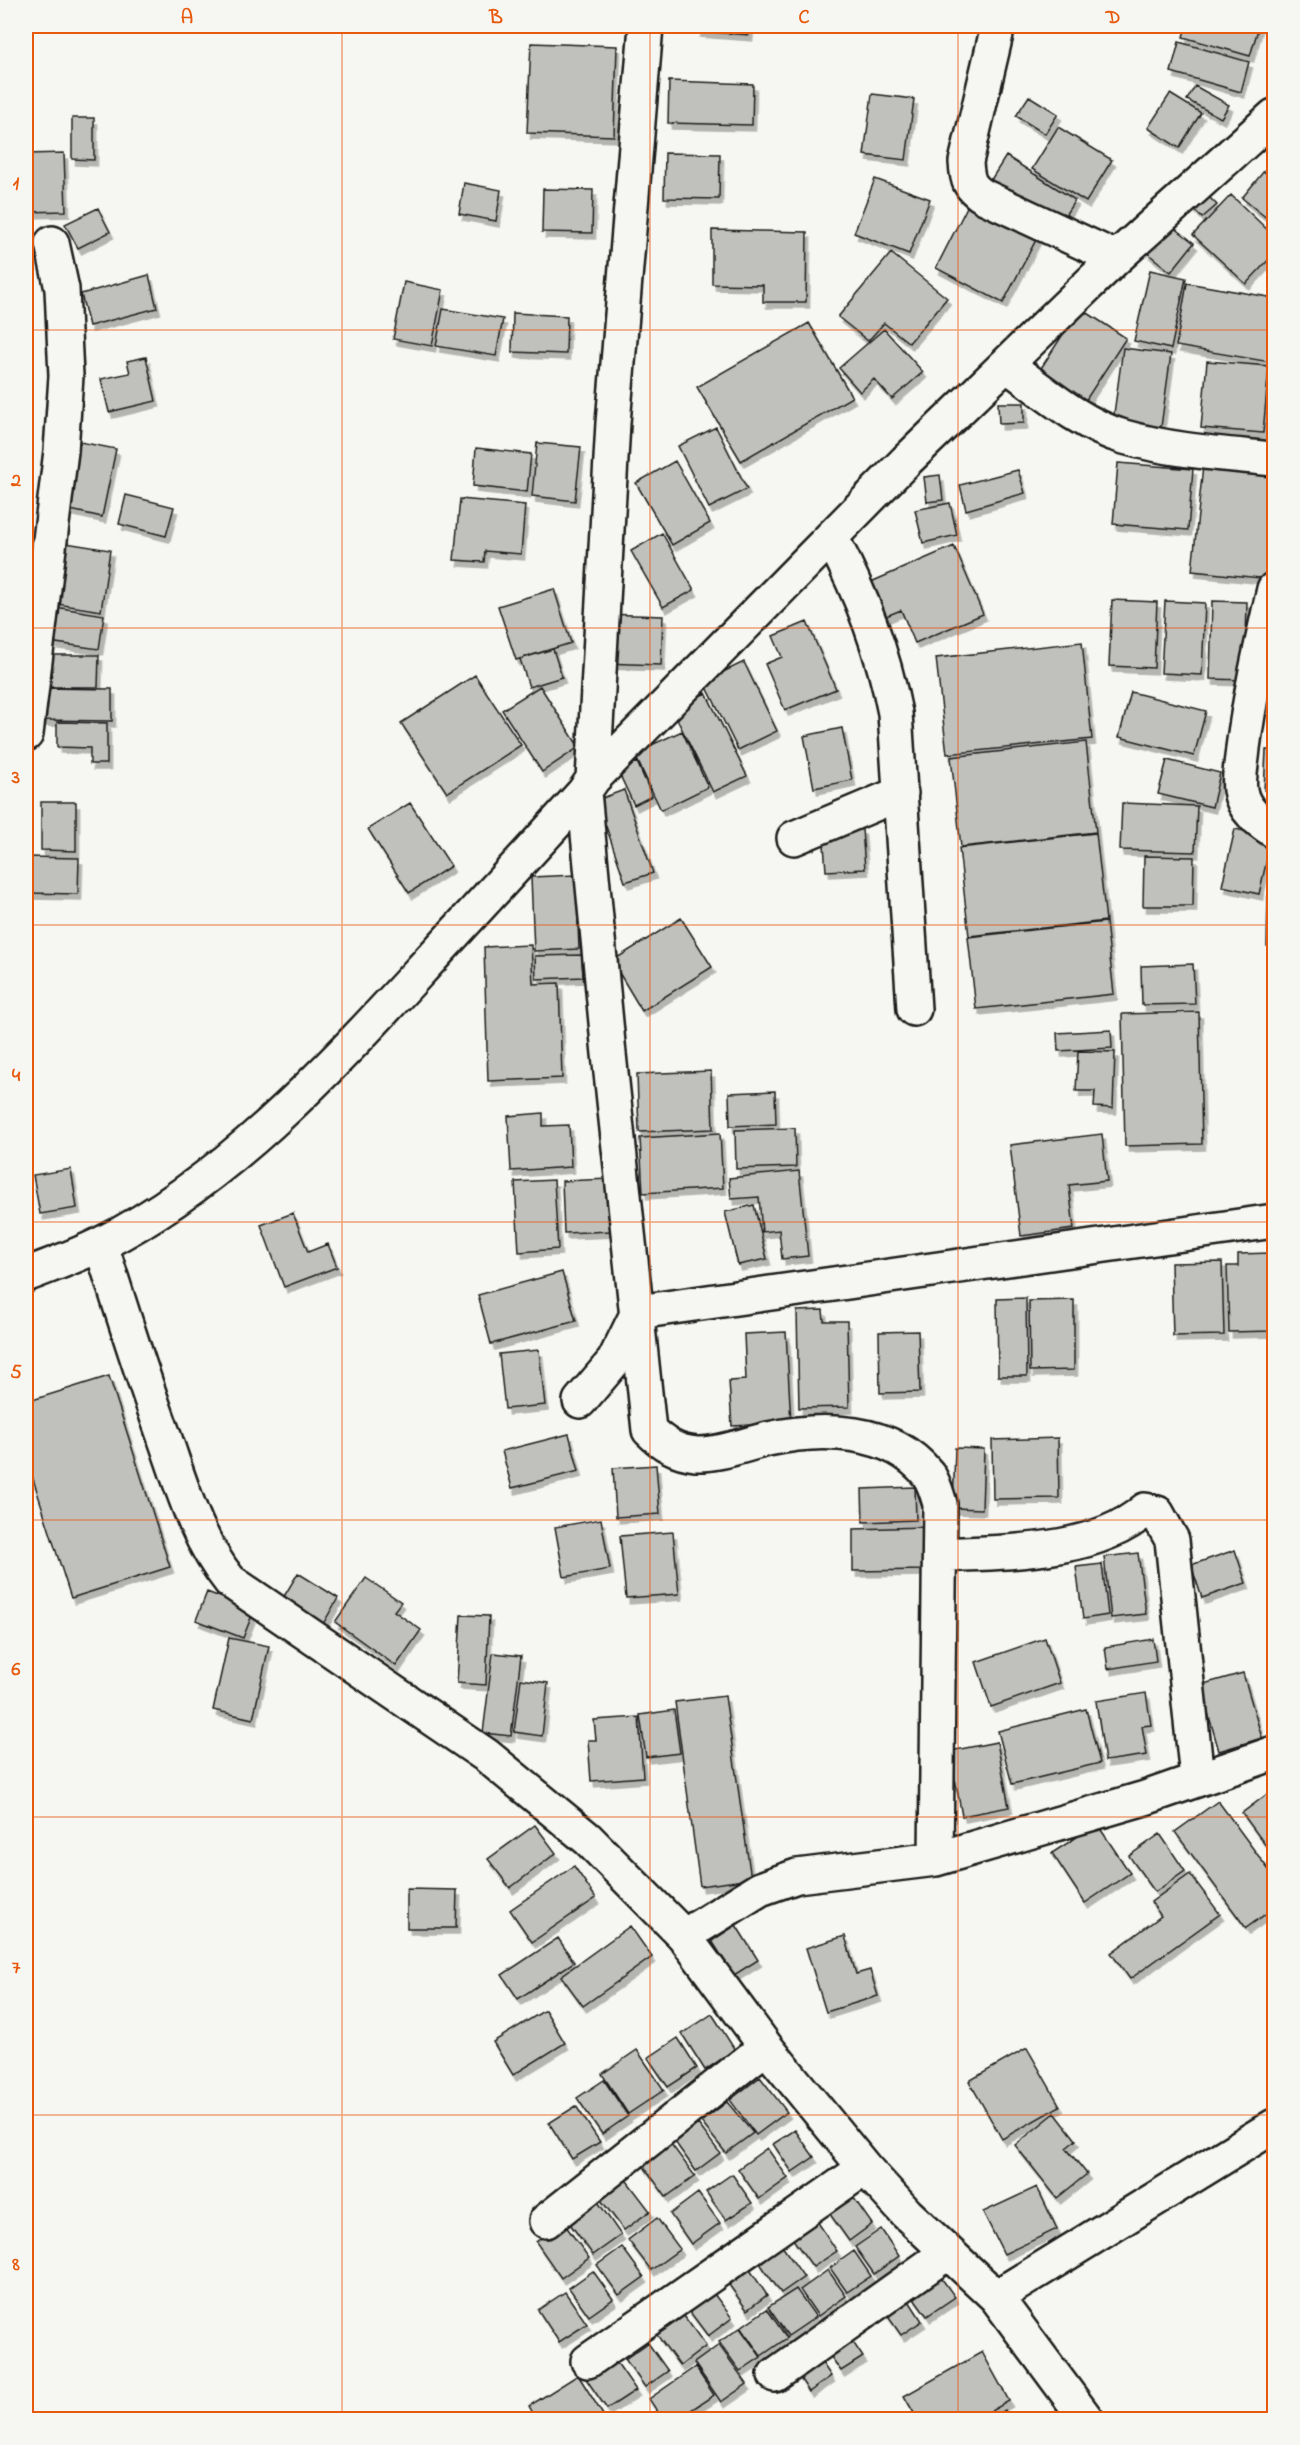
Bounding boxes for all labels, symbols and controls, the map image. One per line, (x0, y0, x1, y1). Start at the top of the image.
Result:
text: A (181, 4, 193, 33)
text: B (488, 4, 503, 33)
text: C (799, 4, 810, 33)
text: D (1105, 4, 1120, 33)
text: 1 (13, 170, 20, 199)
text: 2 (10, 467, 21, 496)
text: 3 (11, 764, 20, 793)
text: 4 (12, 1062, 21, 1091)
text: 5 (10, 1359, 22, 1388)
text: 6 (12, 1656, 21, 1685)
text: 7 (12, 1954, 21, 1983)
text: 8 (11, 2251, 20, 2280)

